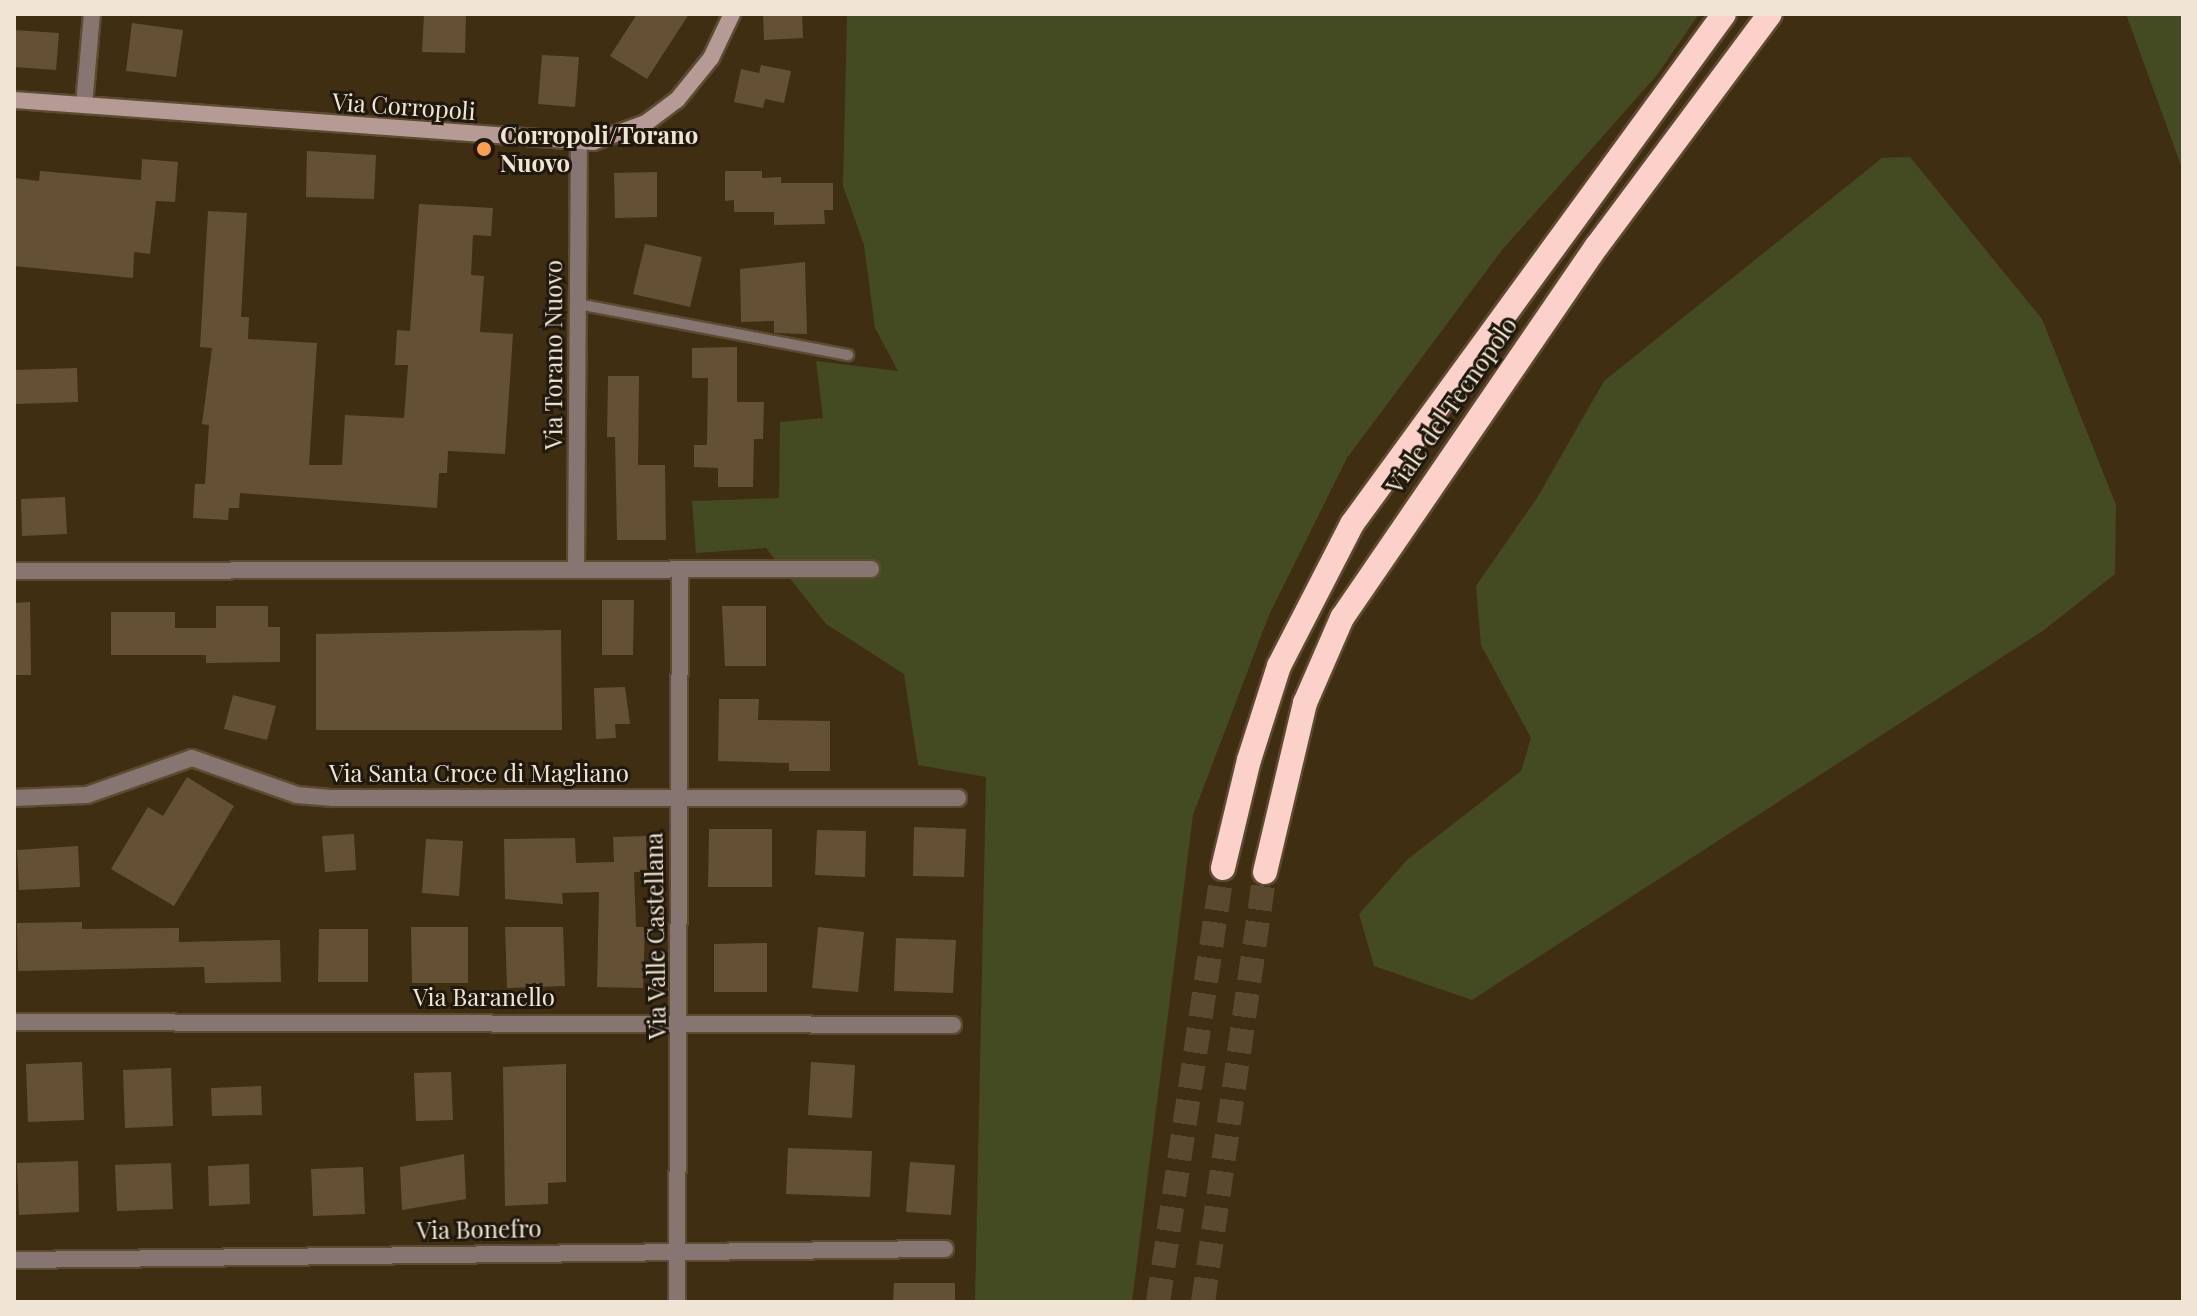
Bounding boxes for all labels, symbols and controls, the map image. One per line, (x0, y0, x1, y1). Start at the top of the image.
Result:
street label: Via Corropoli (331, 87, 477, 125)
place label: Corropoli/Torano Nuovo (500, 121, 698, 177)
marker: Corropoli/Torano Nuovo (475, 140, 493, 158)
street label: Via Torano Nuovo (539, 260, 567, 450)
street label: Viale del Tecnopolo (1379, 311, 1523, 499)
street label: Via Santa Croce di Magliano (329, 759, 629, 787)
street label: Via Valle Castellana (639, 832, 671, 1040)
street label: Via Baranello (413, 983, 555, 1011)
street label: Via Bonefro (416, 1214, 542, 1244)

